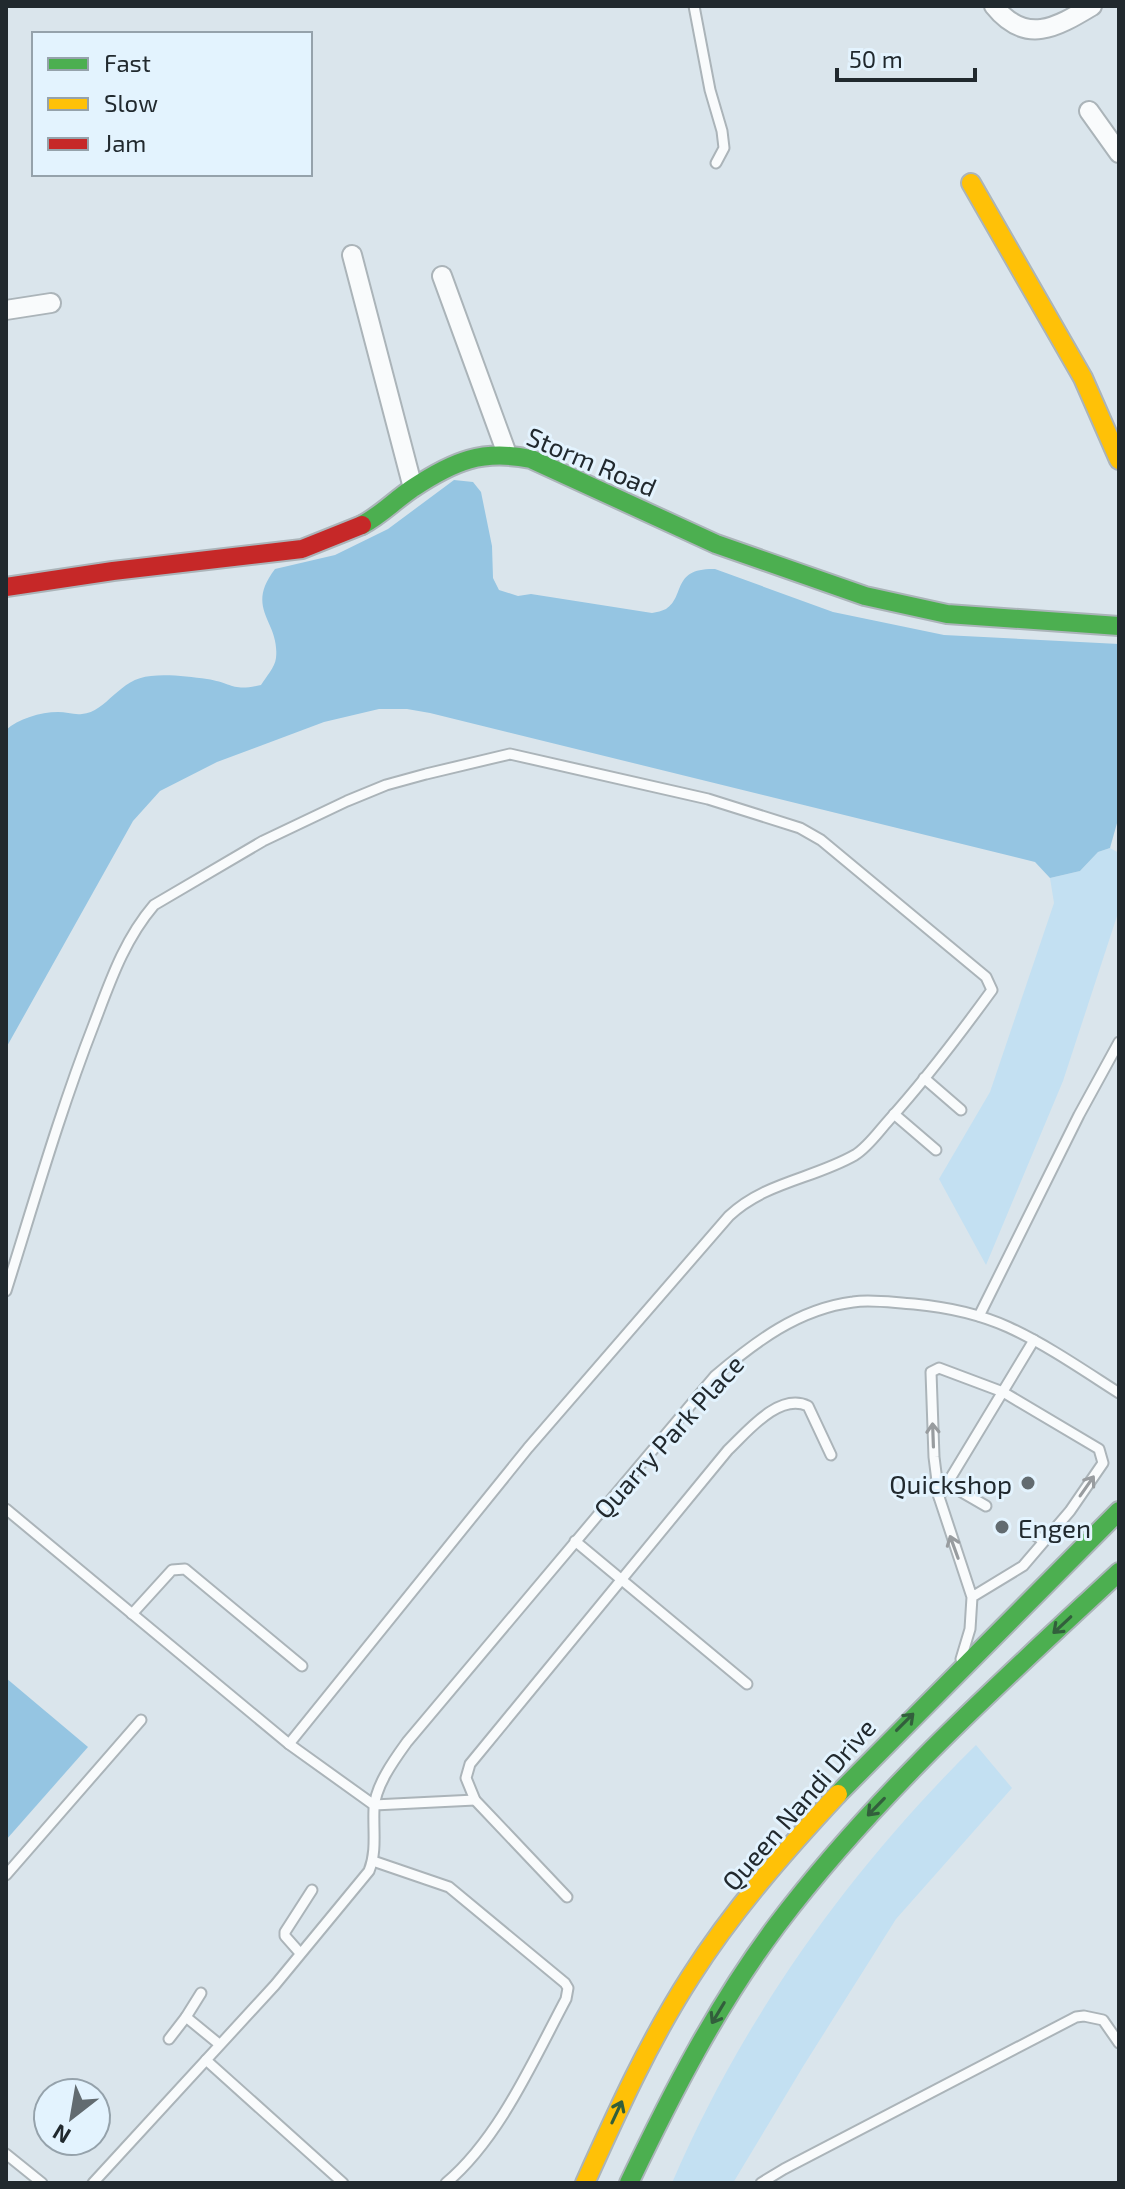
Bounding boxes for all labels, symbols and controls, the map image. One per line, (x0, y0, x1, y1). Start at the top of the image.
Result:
legend (32, 32, 312, 176)
scale bar (837, 32, 975, 82)
text: 50 m (849, 44, 903, 73)
text: Fast (104, 48, 151, 77)
text: Slow (104, 88, 158, 117)
text: Jam (104, 128, 146, 157)
street label: Storm Road (522, 420, 662, 502)
street label: Quarry Park Place (587, 1348, 749, 1524)
one-way arrow (926, 1422, 941, 1449)
place label: Quickshop (889, 1468, 1012, 1499)
marker: Quickshop (1019, 1474, 1037, 1492)
one-way arrow (1078, 1476, 1095, 1497)
place label: Engen (1018, 1512, 1091, 1543)
marker: Engen (993, 1518, 1011, 1536)
one-way arrow (946, 1535, 961, 1560)
one-way arrow (1052, 1616, 1072, 1635)
street label: Queen Nandi Drive (715, 1712, 881, 1896)
one-way arrow (895, 1712, 915, 1731)
one-way arrow (867, 1796, 886, 1816)
one-way arrow (710, 2001, 726, 2024)
north arrow (32, 2077, 112, 2157)
one-way arrow (610, 2100, 625, 2124)
text: N (48, 2120, 75, 2150)

